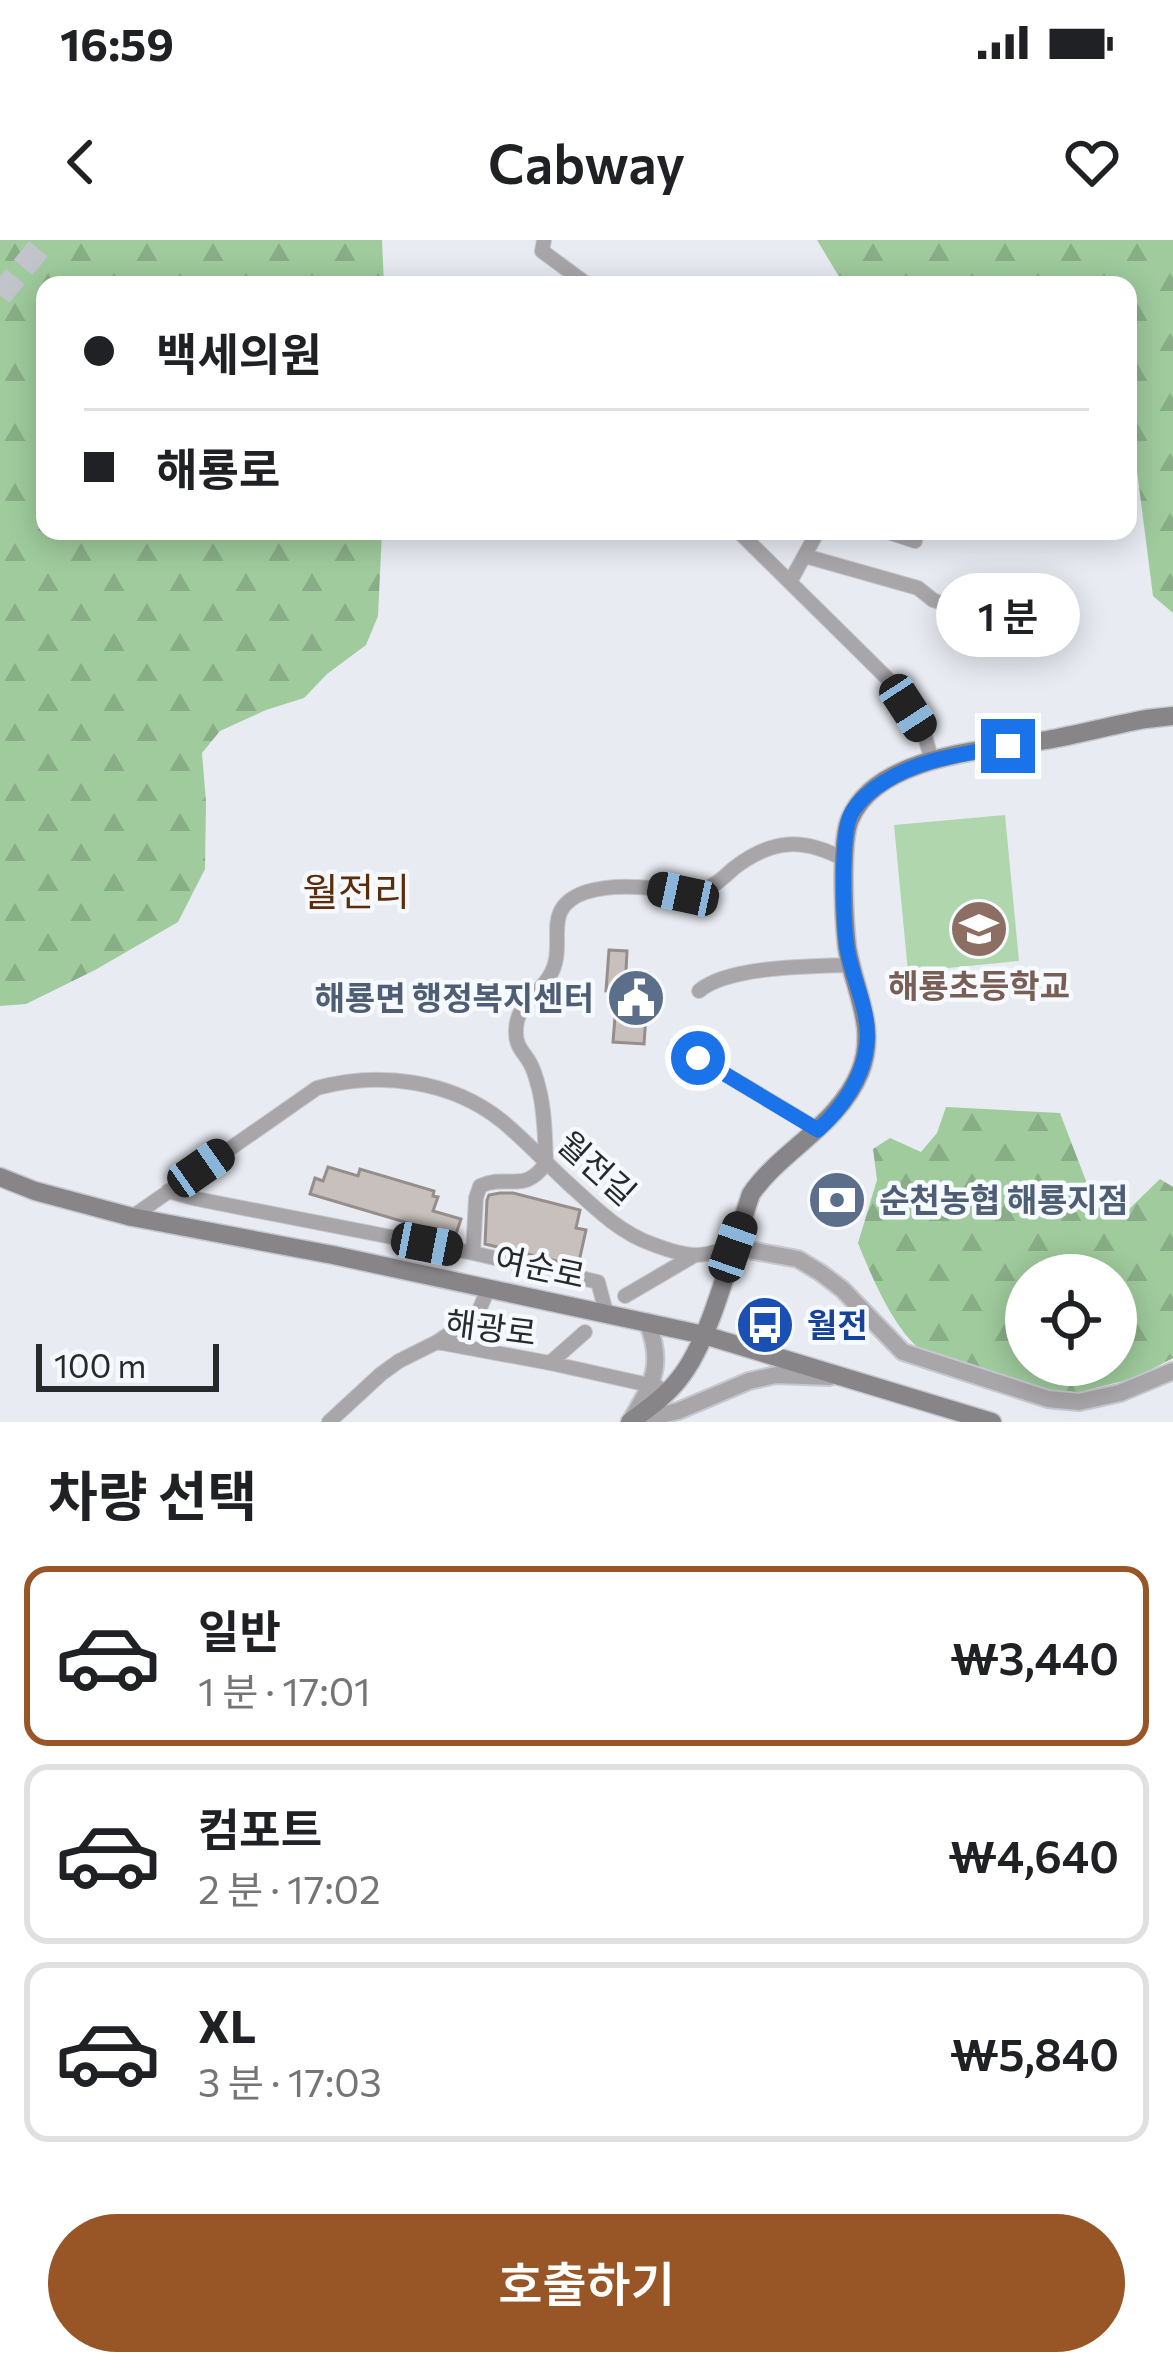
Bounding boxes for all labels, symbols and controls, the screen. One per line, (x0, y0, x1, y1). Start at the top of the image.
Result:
text: 16:59 (60, 15, 174, 70)
icon: back (48, 129, 114, 195)
text: Cabway (488, 129, 685, 195)
icon: heart (1059, 129, 1125, 195)
text: 백세의원 (156, 325, 322, 380)
text: 해룡로 (156, 440, 280, 495)
callout: 1 분 (936, 572, 1080, 656)
text: 1 분 (978, 591, 1038, 639)
car (873, 668, 943, 748)
route end (981, 719, 1035, 773)
district label: 월전리 (302, 866, 410, 914)
car (644, 869, 722, 919)
school or university icon: 해룡초등학교 (948, 898, 1010, 960)
place label: 해룡초등학교 (888, 964, 1070, 1005)
public building icon: 해룡면 행정복지센터 (605, 967, 667, 1029)
place label: 해룡면 행정복지센터 (314, 976, 594, 1017)
route start (671, 1031, 725, 1085)
street label: 월전길 (550, 1121, 646, 1213)
car (161, 1133, 241, 1203)
bank icon: 순천농협 해룡지점 (806, 1169, 868, 1231)
place label: 순천농협 해룡지점 (879, 1178, 1128, 1219)
car (704, 1207, 762, 1287)
car (388, 1219, 466, 1269)
street label: 여순로 (491, 1236, 589, 1295)
map controls (1005, 1254, 1137, 1386)
button: locate (1005, 1254, 1137, 1386)
bus stop icon: 월전 (734, 1294, 796, 1356)
street label: 해광로 (443, 1301, 539, 1352)
place label: 월전 (807, 1303, 868, 1344)
scale bar (36, 1338, 219, 1391)
text: 100 m (54, 1344, 146, 1385)
text: 차량 선택 (48, 1461, 257, 1527)
icon: car (54, 1602, 162, 1710)
text: 일반 (198, 1602, 281, 1657)
text: ₩3,440 (950, 1629, 1119, 1684)
text: 1 분 · 17:01 (198, 1666, 371, 1714)
icon: car (54, 1800, 162, 1908)
text: 컴포트 (198, 1800, 322, 1855)
text: ₩4,640 (948, 1827, 1119, 1882)
text: 2 분 · 17:02 (198, 1864, 381, 1912)
text: XL (198, 1997, 256, 2052)
icon: car (54, 1998, 162, 2106)
text: ₩5,840 (950, 2025, 1119, 2080)
text: 3 분 · 17:03 (198, 2057, 382, 2105)
button: 호출하기 (48, 2214, 1125, 2352)

